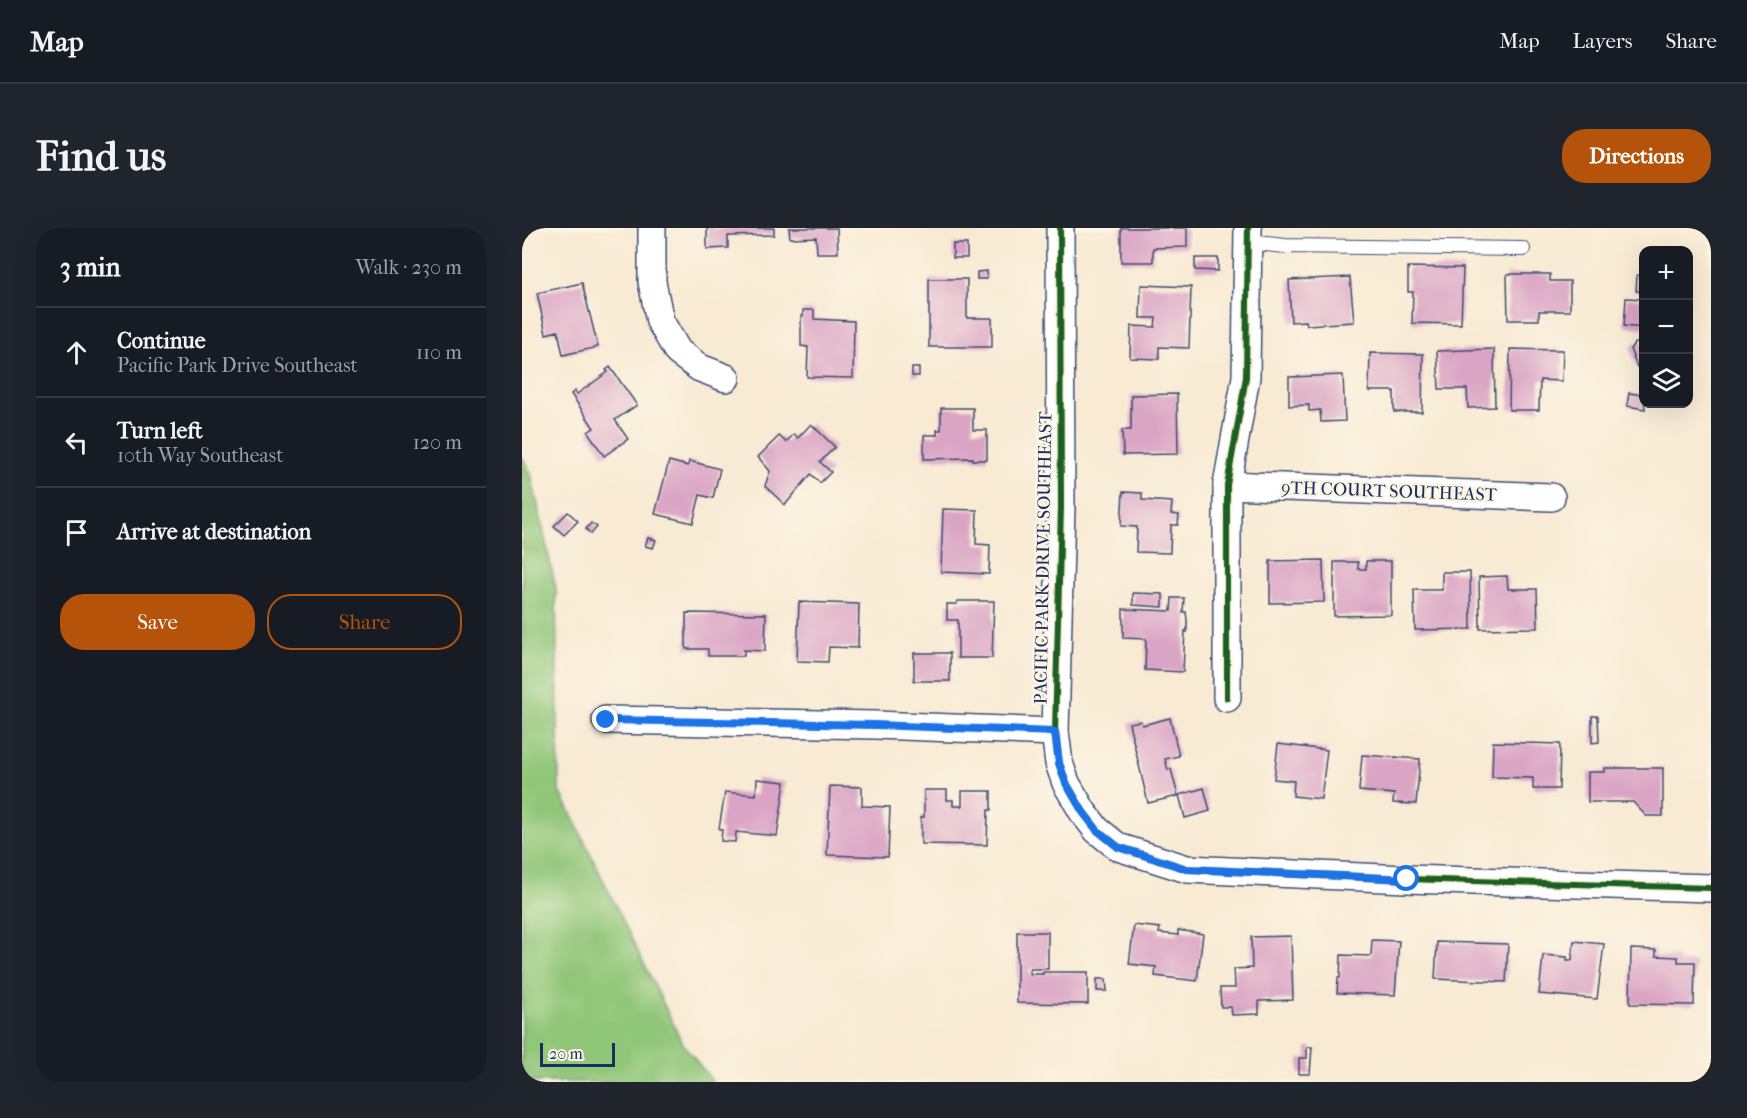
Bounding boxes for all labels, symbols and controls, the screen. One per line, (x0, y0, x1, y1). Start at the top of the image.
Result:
text: Map (30, 25, 84, 58)
text: Map (1499, 29, 1540, 53)
text: Layers (1573, 29, 1632, 53)
text: Share (1665, 29, 1717, 53)
button: Directions (1562, 129, 1711, 183)
text: Find us (36, 132, 166, 181)
map controls (1639, 246, 1693, 408)
button: + (1639, 246, 1693, 300)
text: 3 min (60, 252, 121, 283)
text: Walk · 230 m (356, 256, 462, 279)
button: − (1639, 300, 1693, 354)
text: Continue (117, 328, 206, 354)
icon: ahead (60, 336, 93, 369)
text: 110 m (416, 341, 462, 364)
text: Pacific Park Drive Southeast (117, 354, 358, 377)
button: layers (1639, 354, 1693, 408)
street label: PACIFIC PARK DRIVE SOUTHEAST (1030, 411, 1057, 705)
text: Turn left (117, 418, 203, 444)
icon: left (60, 426, 93, 459)
text: 120 m (413, 431, 462, 454)
text: 10th Way Southeast (117, 444, 283, 467)
street label: 9TH COURT SOUTHEAST (1281, 477, 1498, 506)
icon: arrive (60, 516, 93, 549)
text: Arrive at destination (117, 519, 311, 545)
button: Save (60, 594, 255, 650)
button: Share (267, 594, 462, 650)
route end (592, 706, 618, 732)
route start (1393, 865, 1419, 891)
scale bar (540, 1040, 615, 1068)
text: 20 m (549, 1044, 583, 1063)

